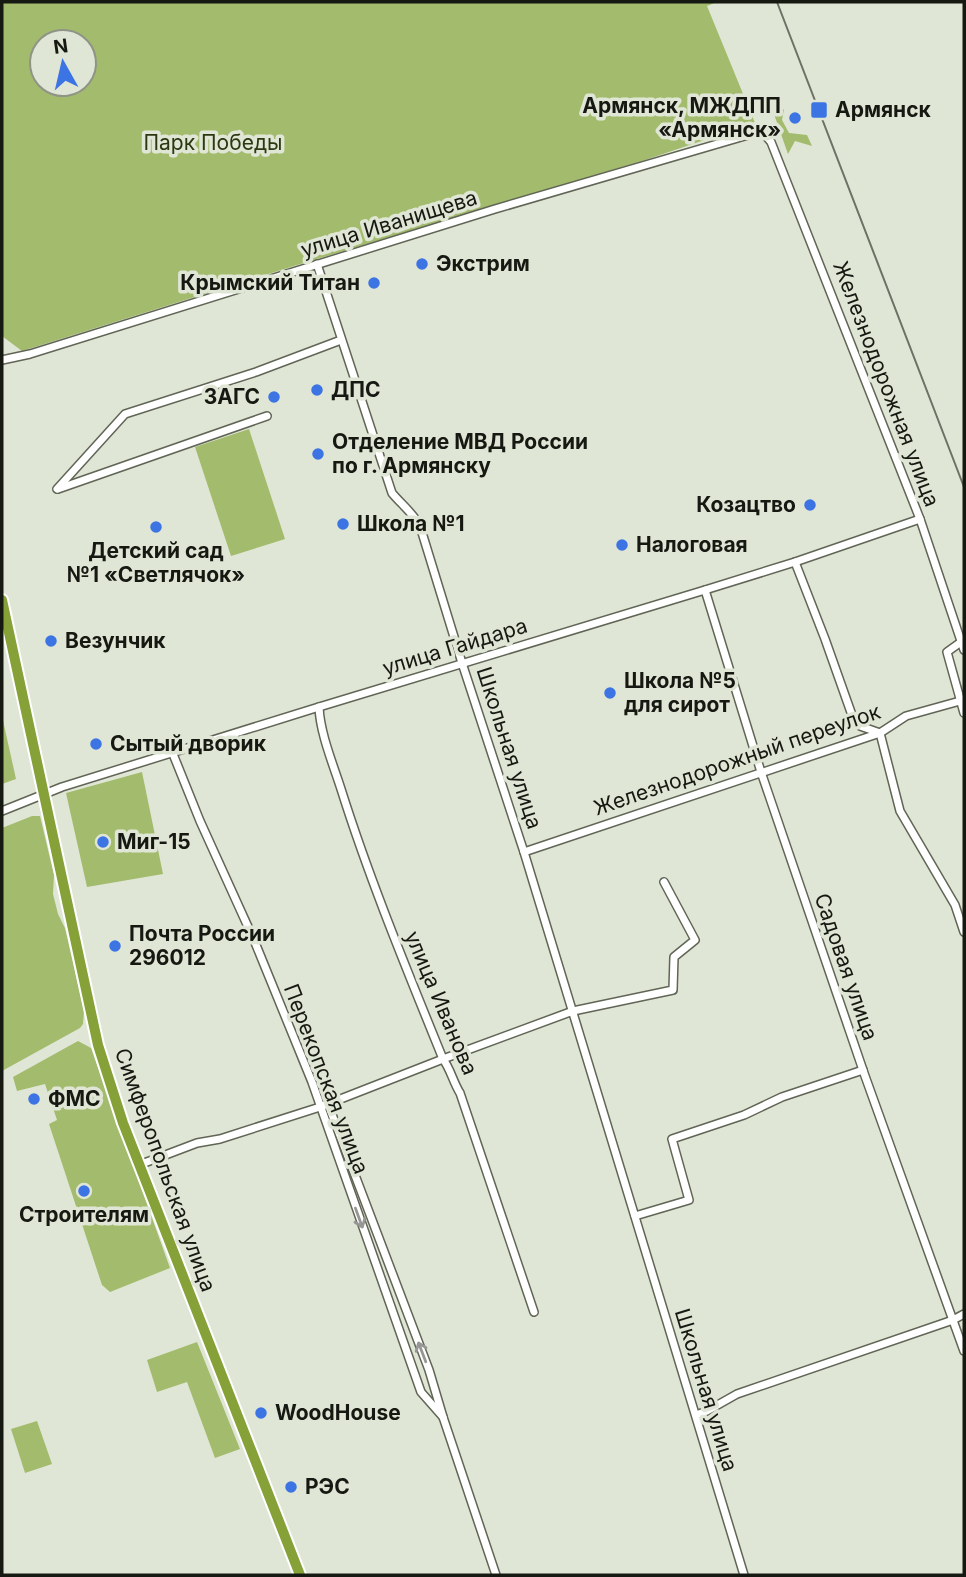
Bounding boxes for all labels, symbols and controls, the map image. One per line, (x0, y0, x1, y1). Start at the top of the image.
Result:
north arrow (28, 28, 98, 98)
text: N (52, 34, 69, 59)
place label: Армянск, МЖДПП «Армянск» (582, 93, 781, 142)
place label: Армянск (835, 97, 932, 122)
marker: Армянск (809, 100, 829, 120)
marker: Армянск, МЖДПП «Армянск» (787, 110, 803, 126)
park label: Парк Победы (143, 130, 283, 155)
street label: улица Иванищева (298, 185, 480, 262)
place label: Экстрим (436, 251, 530, 276)
marker: Экстрим (414, 256, 430, 272)
street label: Железнодорожная улица (828, 258, 945, 510)
place label: Крымский Титан (180, 270, 360, 295)
marker: Крымский Титан (366, 275, 382, 291)
place label: ДПС (331, 377, 380, 402)
marker: ДПС (309, 382, 325, 398)
place label: ЗАГС (204, 384, 260, 409)
marker: ЗАГС (266, 389, 282, 405)
place label: Отделение МВД России по г. Армянску (332, 429, 588, 478)
marker: Отделение МВД России по г. Армянску (310, 446, 326, 462)
place label: Козацтво (696, 492, 796, 517)
marker: Козацтво (802, 497, 818, 513)
place label: Школа №1 (357, 511, 464, 536)
marker: Школа №1 (335, 516, 351, 532)
marker: Детский сад №1 «Светлячок» (148, 519, 164, 535)
place label: Налоговая (636, 532, 748, 557)
marker: Налоговая (614, 537, 630, 553)
place label: Детский сад №1 «Светлячок» (67, 538, 245, 587)
street label: улица Гайдара (379, 613, 530, 680)
place label: Везунчик (65, 628, 166, 653)
marker: Везунчик (43, 633, 59, 649)
street label: Школьная улица (471, 664, 547, 832)
place label: Школа №5 для сирот (624, 668, 736, 717)
marker: Школа №5 для сирот (602, 685, 618, 701)
street label: Железнодорожный переулок (590, 698, 884, 820)
place label: Сытый дворик (110, 731, 267, 756)
marker: Сытый дворик (88, 736, 104, 752)
place label: Миг-15 (117, 829, 191, 854)
marker: Миг-15 (95, 834, 111, 850)
street label: Садовая улица (810, 890, 883, 1044)
place label: Почта России 296012 (129, 921, 275, 970)
street label: улица Иванова (400, 927, 483, 1078)
marker: Почта России 296012 (107, 938, 123, 954)
street label: Перекопская улица (279, 980, 374, 1177)
street label: Симферопольская улица (110, 1045, 221, 1295)
place label: ФМС (48, 1086, 101, 1111)
marker: ФМС (26, 1091, 42, 1107)
marker: Строителям (76, 1183, 92, 1199)
place label: Строителям (19, 1202, 149, 1227)
one-way arrow (354, 1206, 366, 1228)
street label: Школьная улица (670, 1305, 743, 1474)
one-way arrow (415, 1342, 428, 1364)
place label: WoodHouse (275, 1400, 401, 1425)
marker: WoodHouse (253, 1405, 269, 1421)
place label: РЭС (305, 1474, 350, 1499)
marker: РЭС (283, 1479, 299, 1495)

